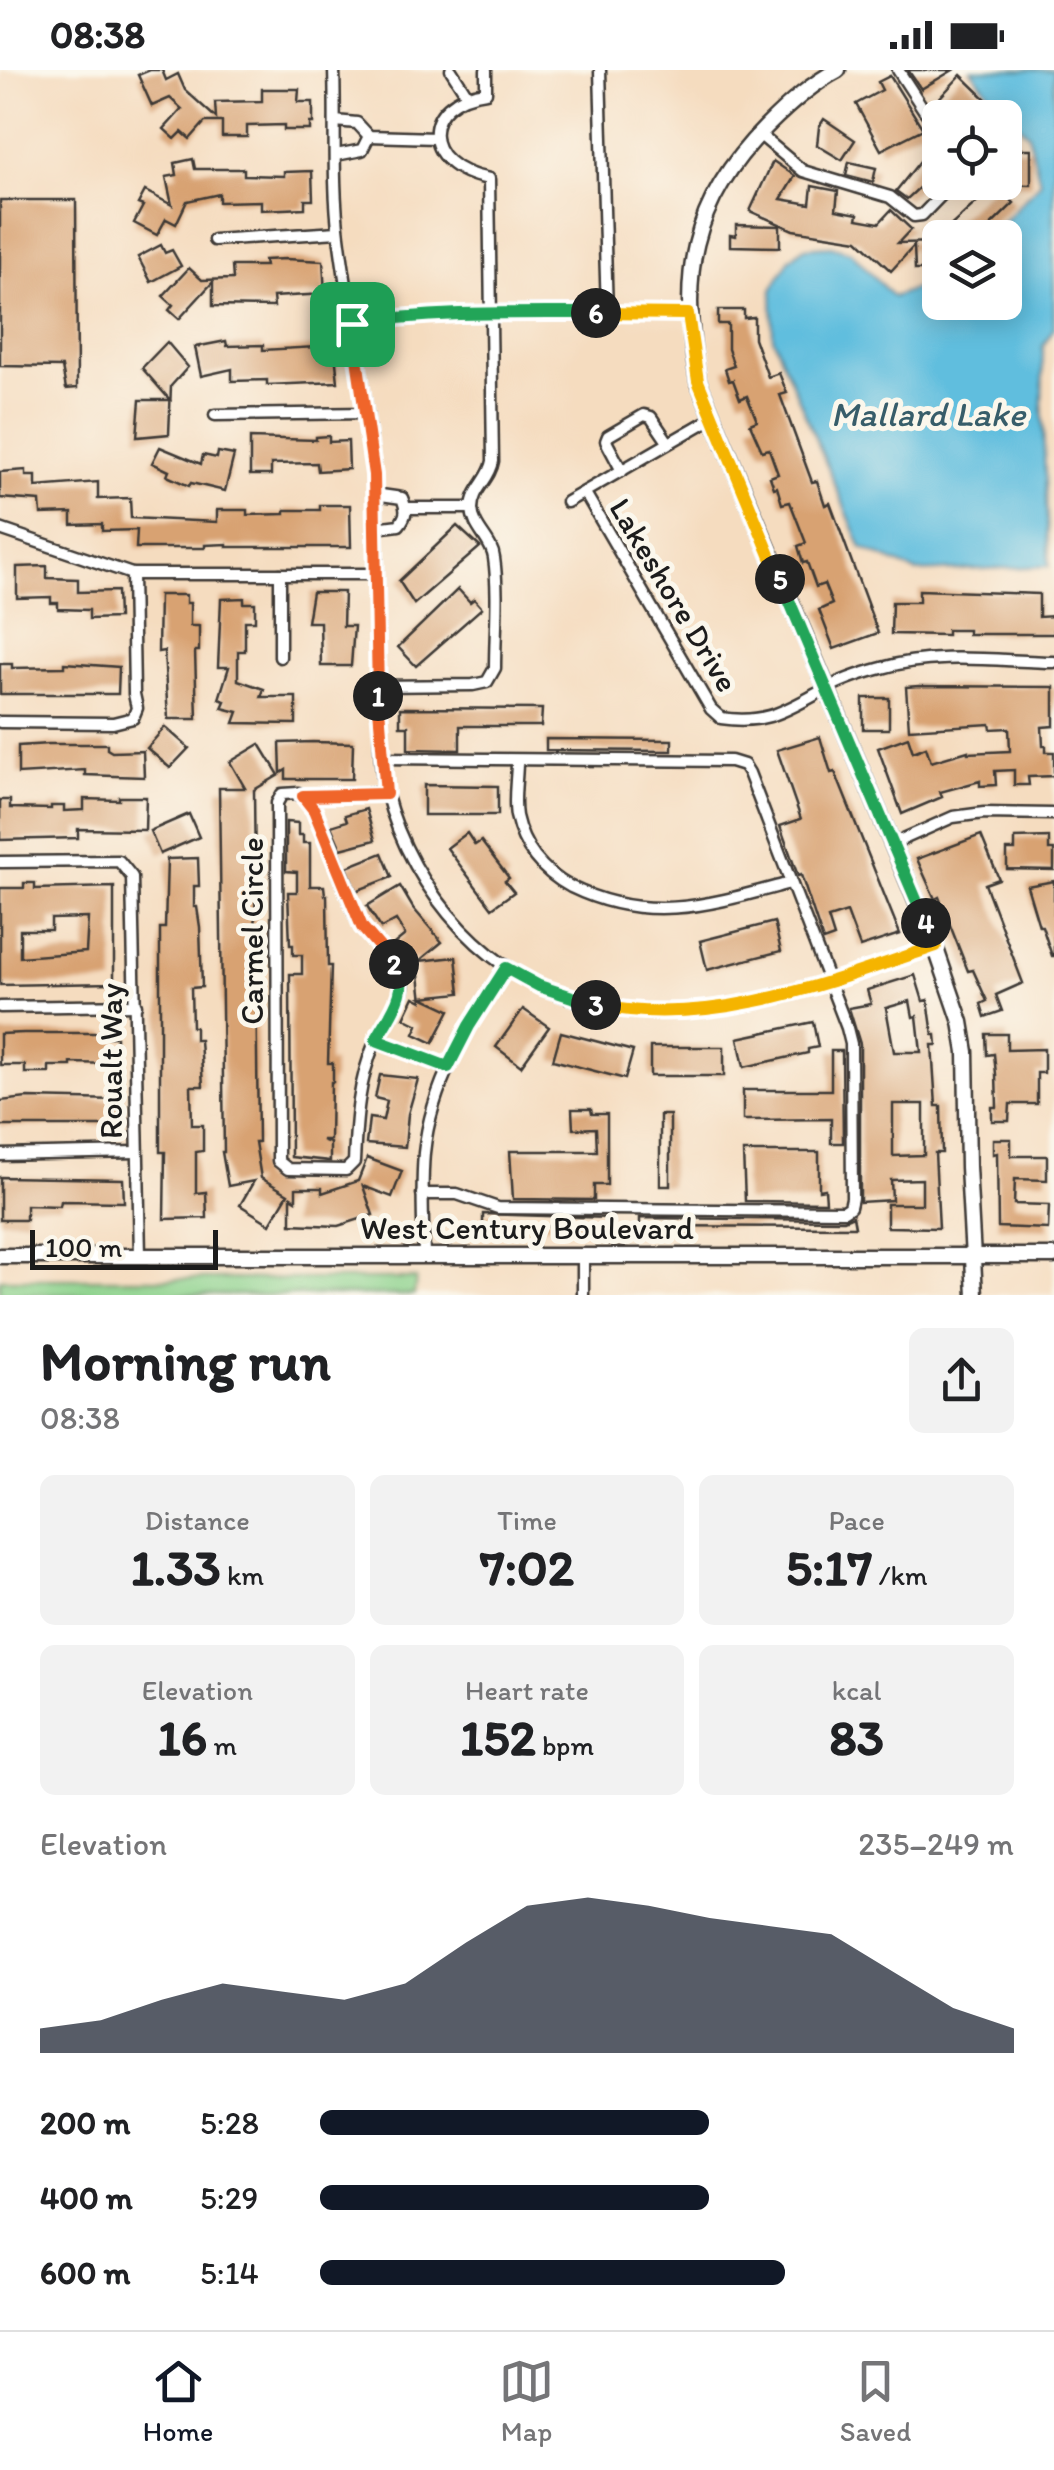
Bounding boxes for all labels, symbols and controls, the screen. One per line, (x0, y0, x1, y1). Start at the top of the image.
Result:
text: 08:38 (50, 12, 145, 58)
map controls (922, 100, 1022, 320)
button: locate (922, 100, 1022, 200)
button: layers (922, 220, 1022, 320)
pin (310, 282, 395, 367)
pin: 6 (571, 288, 621, 338)
text: 6 (589, 296, 603, 330)
icon: arrive (325, 297, 380, 352)
water label: Mallard Lake (831, 393, 1027, 435)
street label: Lakeshore Drive (601, 491, 747, 699)
pin: 5 (755, 554, 805, 604)
text: 5 (773, 562, 787, 596)
pin: 1 (353, 671, 403, 721)
text: 1 (372, 679, 385, 713)
street label: Carmel Circle (233, 837, 271, 1025)
pin: 4 (901, 898, 951, 948)
text: 4 (918, 906, 934, 940)
pin: 2 (369, 939, 419, 989)
text: 2 (387, 947, 401, 981)
pin: 3 (571, 980, 621, 1030)
street label: Roualt Way (92, 983, 130, 1139)
text: 3 (588, 988, 604, 1022)
street label: West Century Boulevard (360, 1209, 694, 1247)
scale bar (30, 1225, 218, 1270)
text: 100 m (45, 1230, 122, 1264)
text: Morning run (40, 1328, 331, 1394)
button: share (909, 1328, 1014, 1433)
text: 08:38 (40, 1399, 120, 1437)
text: Distance (145, 1503, 250, 1537)
text: Time (497, 1503, 557, 1537)
text: Pace (829, 1503, 885, 1537)
text: 1.33 (131, 1537, 221, 1598)
text: 7:02 (480, 1537, 574, 1598)
text: 5:17 (786, 1537, 872, 1598)
text: km (221, 1558, 264, 1592)
text: /km (872, 1558, 927, 1592)
text: Elevation (142, 1673, 253, 1707)
text: Heart rate (465, 1673, 589, 1707)
text: kcal (832, 1673, 882, 1707)
text: 16 (158, 1707, 207, 1768)
text: 152 (460, 1707, 536, 1768)
text: 83 (829, 1707, 884, 1768)
text: m (207, 1728, 237, 1762)
text: bpm (536, 1728, 594, 1762)
text: Elevation (40, 1825, 167, 1863)
text: 235–249 m (858, 1825, 1014, 1863)
text: 200 m (40, 2104, 130, 2142)
text: 5:28 (200, 2104, 259, 2142)
text: 400 m (40, 2179, 133, 2217)
text: 5:29 (200, 2179, 258, 2217)
text: 600 m (40, 2254, 130, 2292)
text: 5:14 (200, 2254, 259, 2292)
tab: Home (143, 2354, 213, 2448)
tab: Map (499, 2354, 554, 2448)
tab: Saved (840, 2354, 911, 2448)

